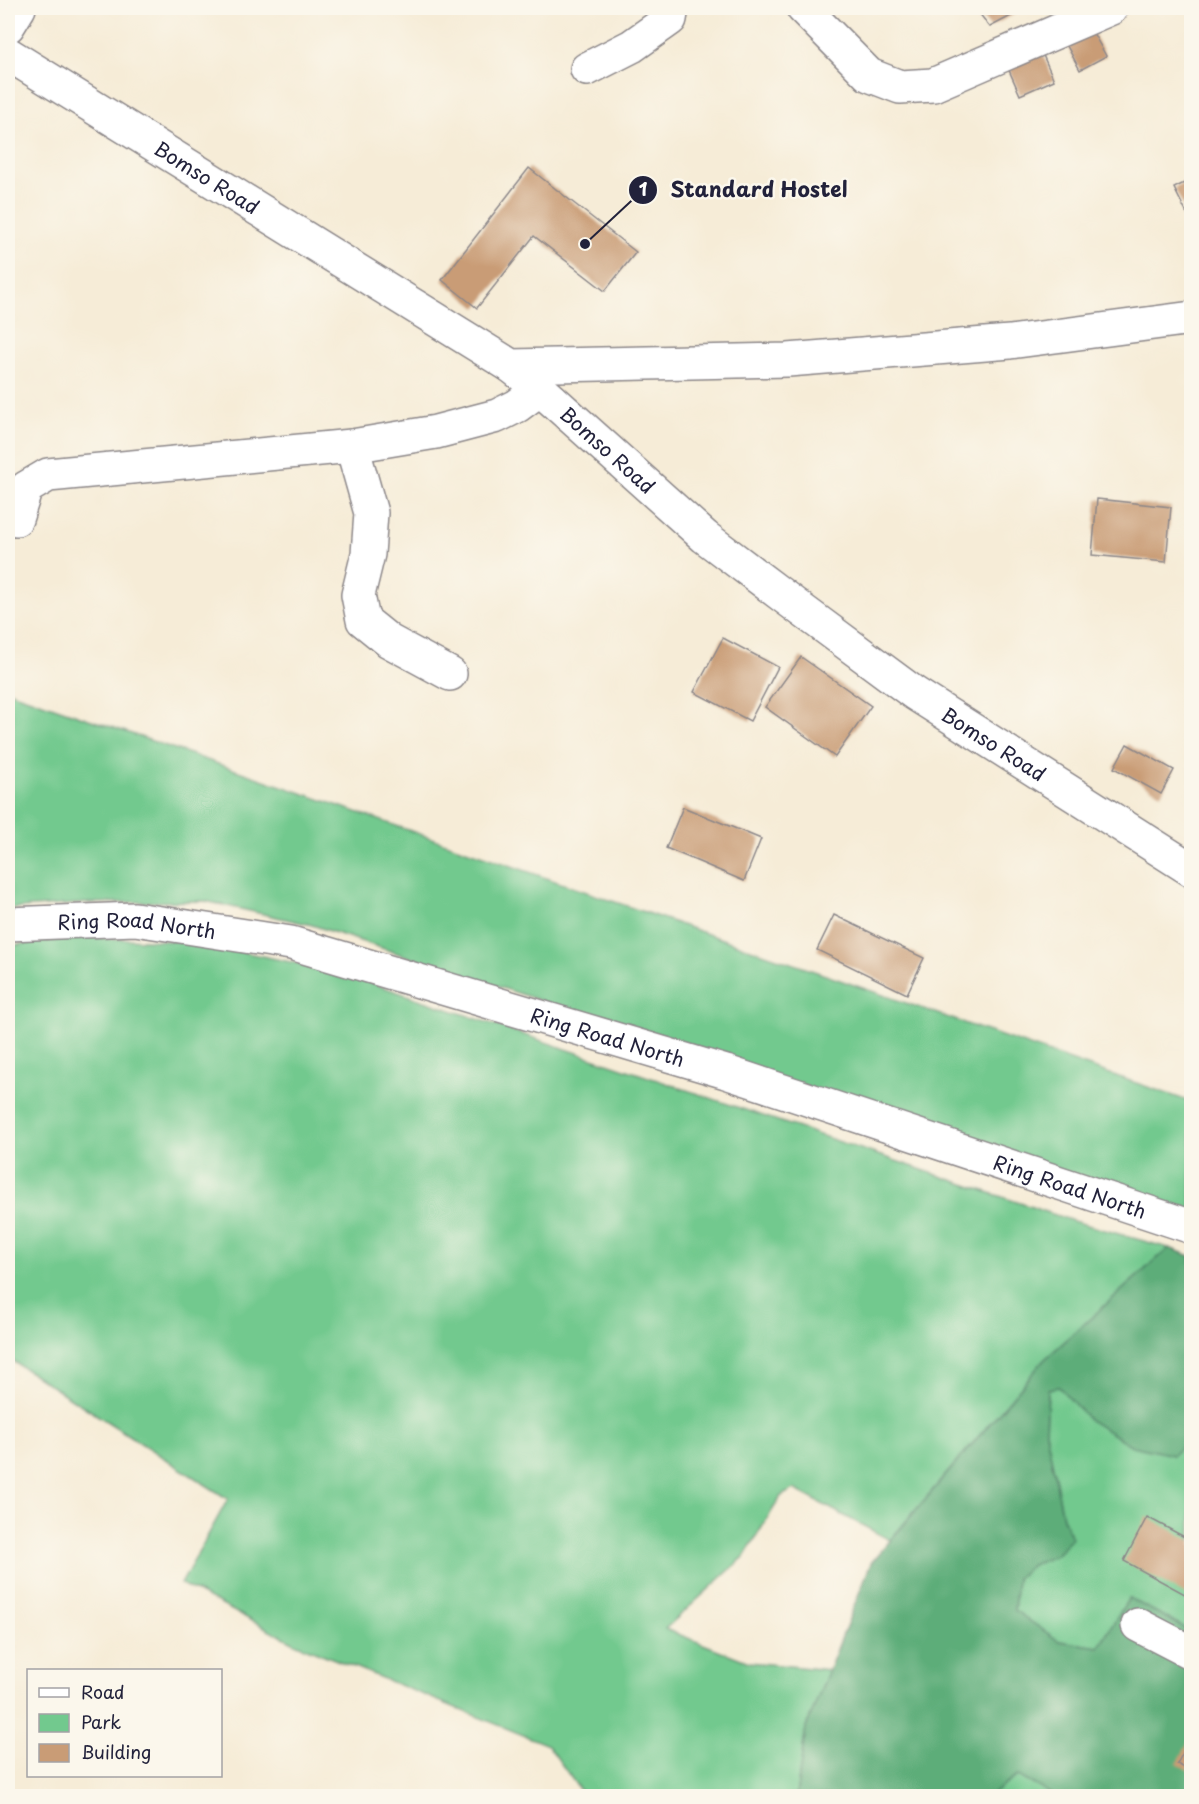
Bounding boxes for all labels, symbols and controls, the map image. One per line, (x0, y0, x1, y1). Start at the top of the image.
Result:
street label: Bomso Road (149, 133, 265, 221)
callout: Standard Hostel (628, 170, 859, 209)
text: Standard Hostel (671, 172, 848, 204)
text: 1 (639, 175, 648, 202)
street label: Bomso Road (554, 399, 662, 501)
street label: Bomso Road (936, 699, 1052, 788)
street label: Ring Road North (57, 903, 218, 946)
street label: Ring Road North (527, 1000, 688, 1074)
street label: Ring Road North (989, 1147, 1150, 1226)
legend (27, 1669, 222, 1777)
text: Road (81, 1678, 125, 1705)
text: Park (81, 1708, 121, 1735)
text: Building (81, 1738, 151, 1765)

